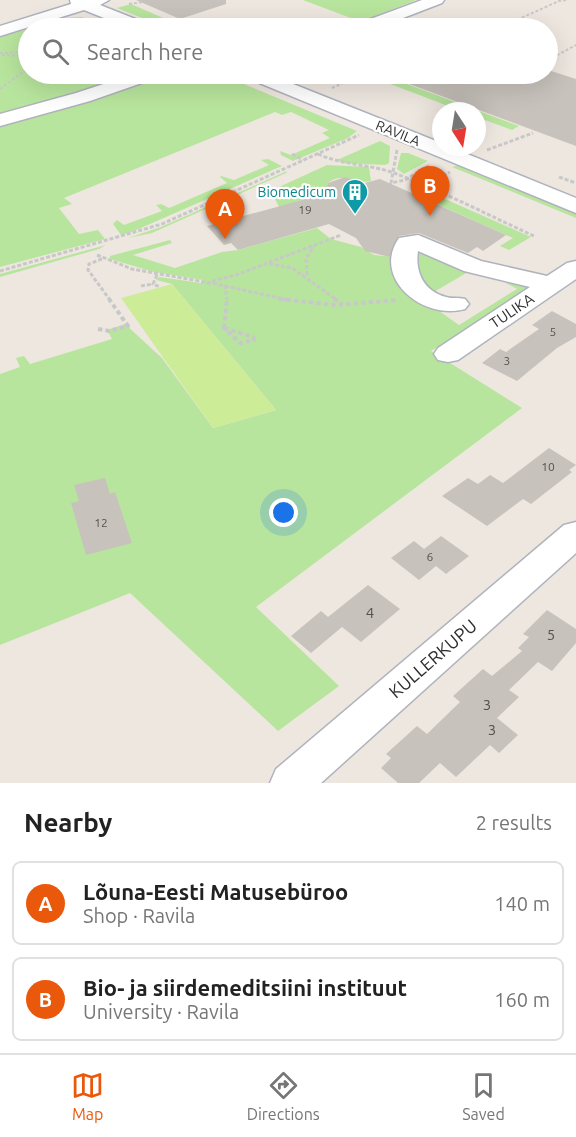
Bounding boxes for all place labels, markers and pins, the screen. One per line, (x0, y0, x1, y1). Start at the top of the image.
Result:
pin: B (410, 166, 450, 216)
building icon: Biomedicum (340, 177, 370, 215)
place label: Biomedicum (258, 184, 336, 200)
pin: A (206, 190, 244, 239)

